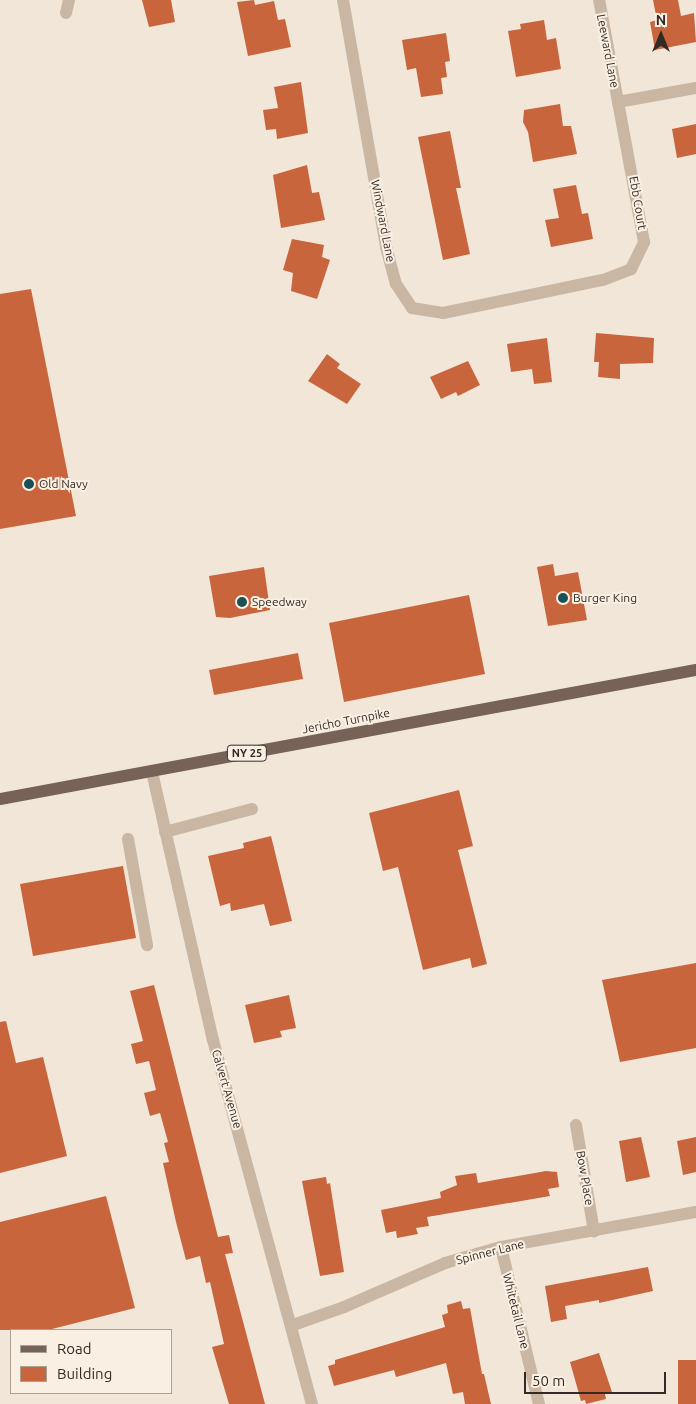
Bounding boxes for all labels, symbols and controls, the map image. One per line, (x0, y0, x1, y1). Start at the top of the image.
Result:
north arrow (636, 10, 686, 60)
text: N (656, 12, 666, 28)
street label: Leeward Lane (594, 13, 622, 89)
street label: Ebb Court (626, 175, 650, 231)
street label: Windward Lane (368, 179, 398, 263)
place label: Old Navy (39, 477, 88, 491)
marker: Old Navy (23, 478, 35, 490)
place label: Burger King (573, 591, 637, 605)
marker: Burger King (557, 592, 569, 604)
place label: Speedway (252, 595, 307, 609)
marker: Speedway (236, 596, 248, 608)
street label: Jericho Turnpike (301, 705, 391, 737)
road number: NY 25 (226, 744, 268, 761)
street label: Calvert Avenue (209, 1048, 245, 1130)
street label: Bow Place (573, 1149, 597, 1207)
street label: Spinner Lane (454, 1237, 526, 1267)
street label: Whitetail Lane (500, 1272, 532, 1350)
legend (10, 1329, 172, 1394)
text: Road (57, 1340, 92, 1357)
scale bar (526, 1362, 668, 1394)
text: Building (57, 1365, 112, 1382)
text: 50 m (532, 1372, 565, 1389)

